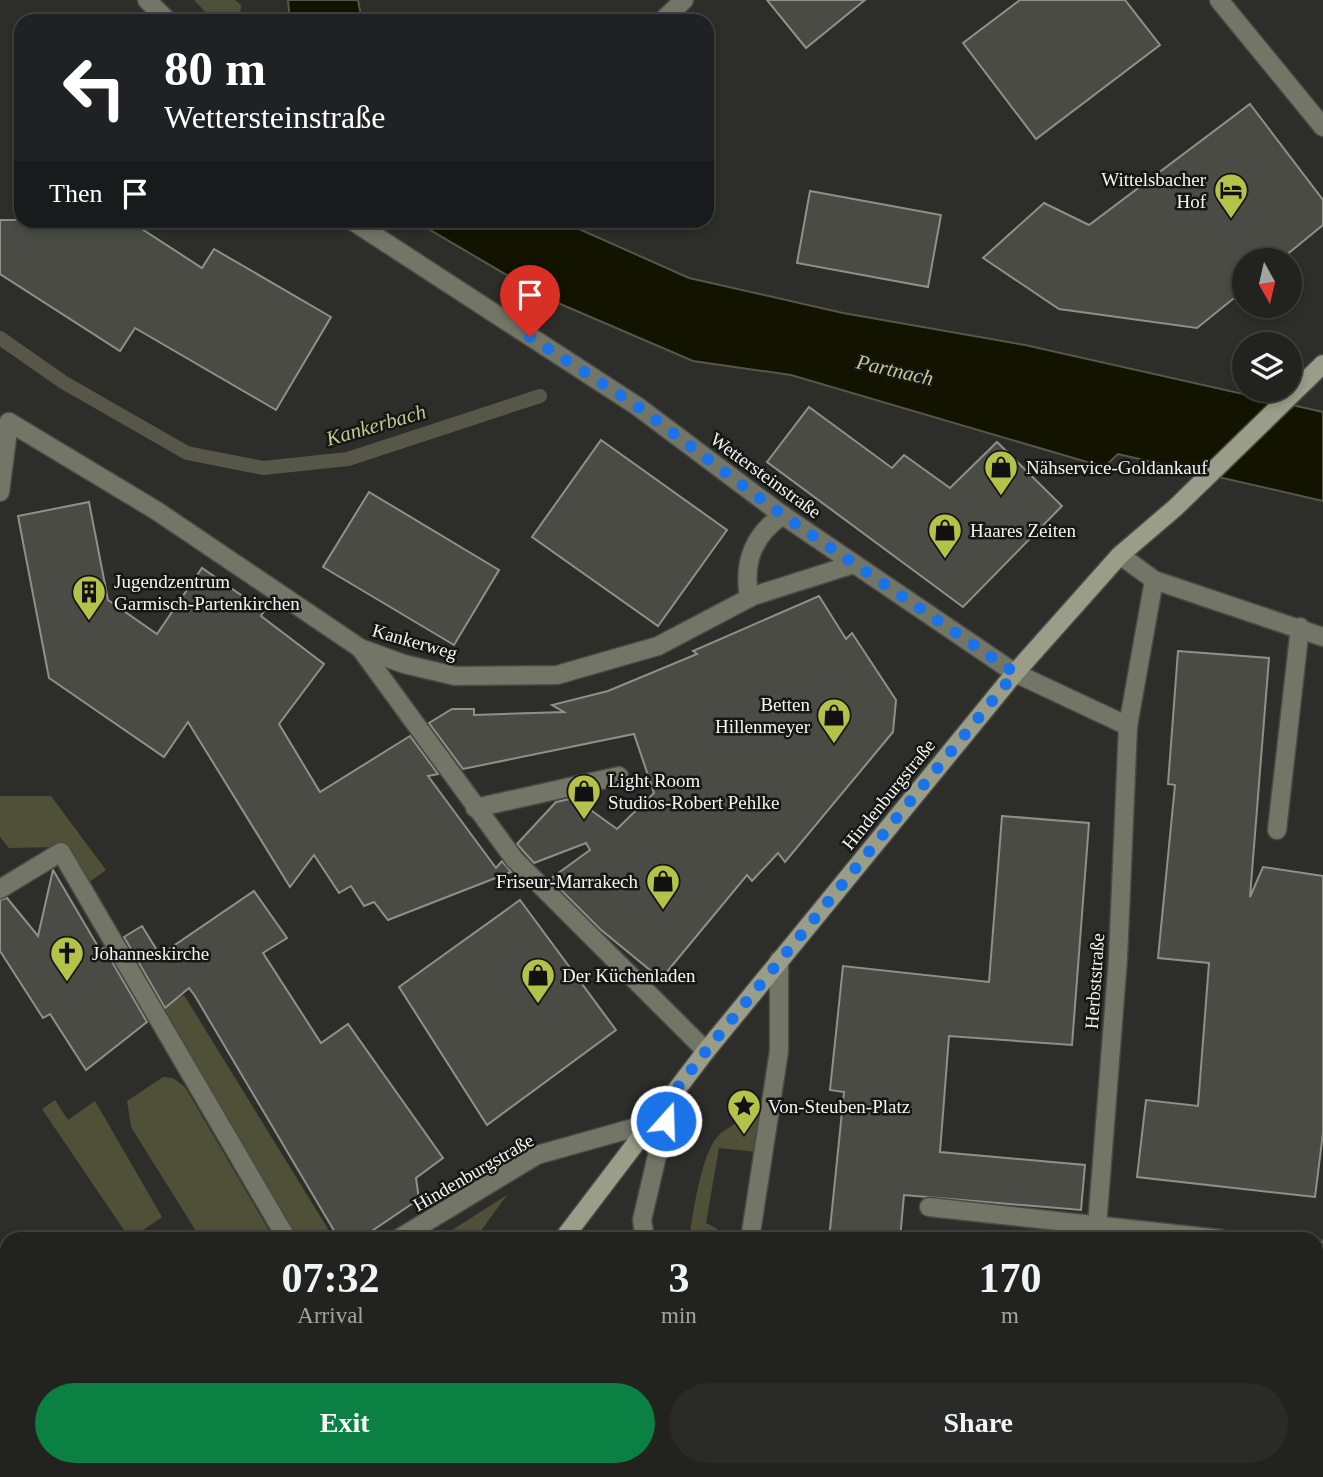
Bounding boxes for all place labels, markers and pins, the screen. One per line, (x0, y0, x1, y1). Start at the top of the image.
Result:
place label: Wittelsbacher Hof (1101, 169, 1207, 212)
hotel icon: Wittelsbacher Hof (1212, 171, 1250, 220)
pin (500, 265, 560, 337)
shop icon: Nähservice-Goldankauf (982, 448, 1020, 497)
place label: Nähservice-Goldankauf (1026, 457, 1208, 478)
shop icon: Haares Zeiten (926, 511, 964, 560)
place label: Haares Zeiten (970, 520, 1077, 541)
place label: Jugendzentrum Garmisch-Partenkirchen (114, 571, 300, 614)
building icon: Jugendzentrum Garmisch-Partenkirchen (70, 573, 108, 622)
place label: Betten Hillenmeyer (715, 694, 811, 737)
shop icon: Betten Hillenmeyer (815, 696, 853, 745)
place label: Light Room Studios-Robert Pehlke (608, 770, 780, 813)
shop icon: Light Room Studios-Robert Pehlke (565, 772, 603, 821)
shop icon: Friseur-Marrakech (644, 862, 682, 911)
place label: Friseur-Marrakech (496, 871, 638, 892)
church icon: Johanneskirche (48, 934, 86, 983)
place label: Johanneskirche (92, 943, 209, 964)
shop icon: Der Küchenladen (519, 956, 557, 1005)
place label: Der Küchenladen (562, 965, 696, 986)
place icon: Von-Steuben-Platz (725, 1087, 763, 1136)
place label: Von-Steuben-Platz (768, 1096, 910, 1117)

